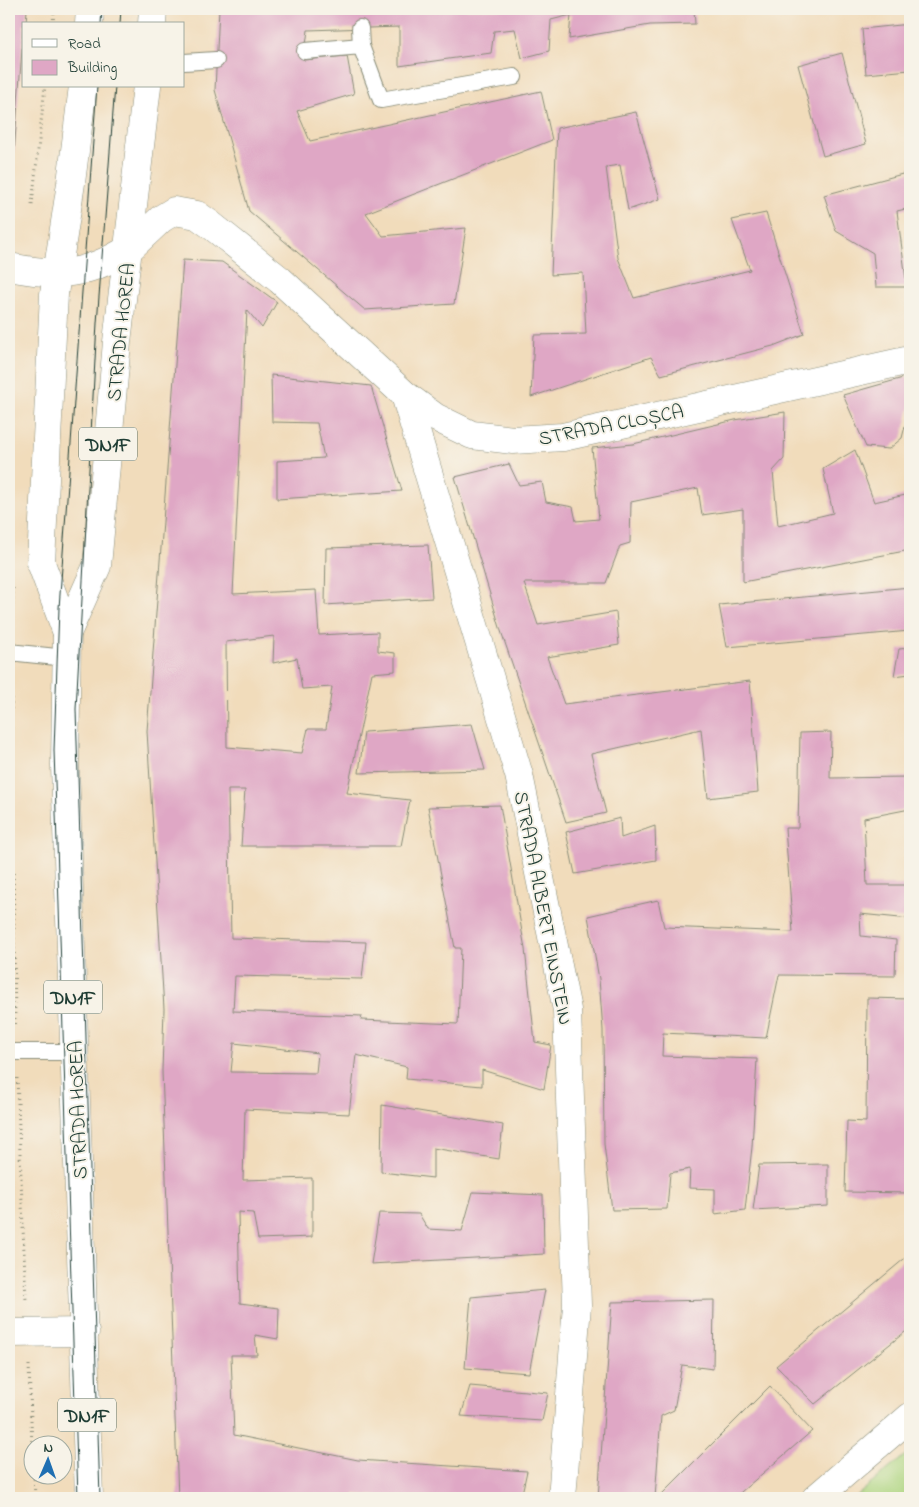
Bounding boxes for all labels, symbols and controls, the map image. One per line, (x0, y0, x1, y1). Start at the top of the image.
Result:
legend (22, 22, 185, 88)
text: Road (68, 33, 101, 55)
text: Building (67, 57, 117, 80)
street label: STRADA HOREA (101, 262, 144, 403)
street label: STRADA CLOȘCA (536, 398, 687, 455)
road number: DN1F (79, 428, 137, 460)
street label: STRADA ALBERT EINSTEIN (505, 789, 578, 1028)
road number: DN1F (44, 980, 102, 1014)
street label: STRADA HOREA (63, 1040, 96, 1180)
road number: DN1F (58, 1398, 116, 1432)
north arrow (22, 1434, 72, 1484)
text: N (43, 1438, 53, 1459)

